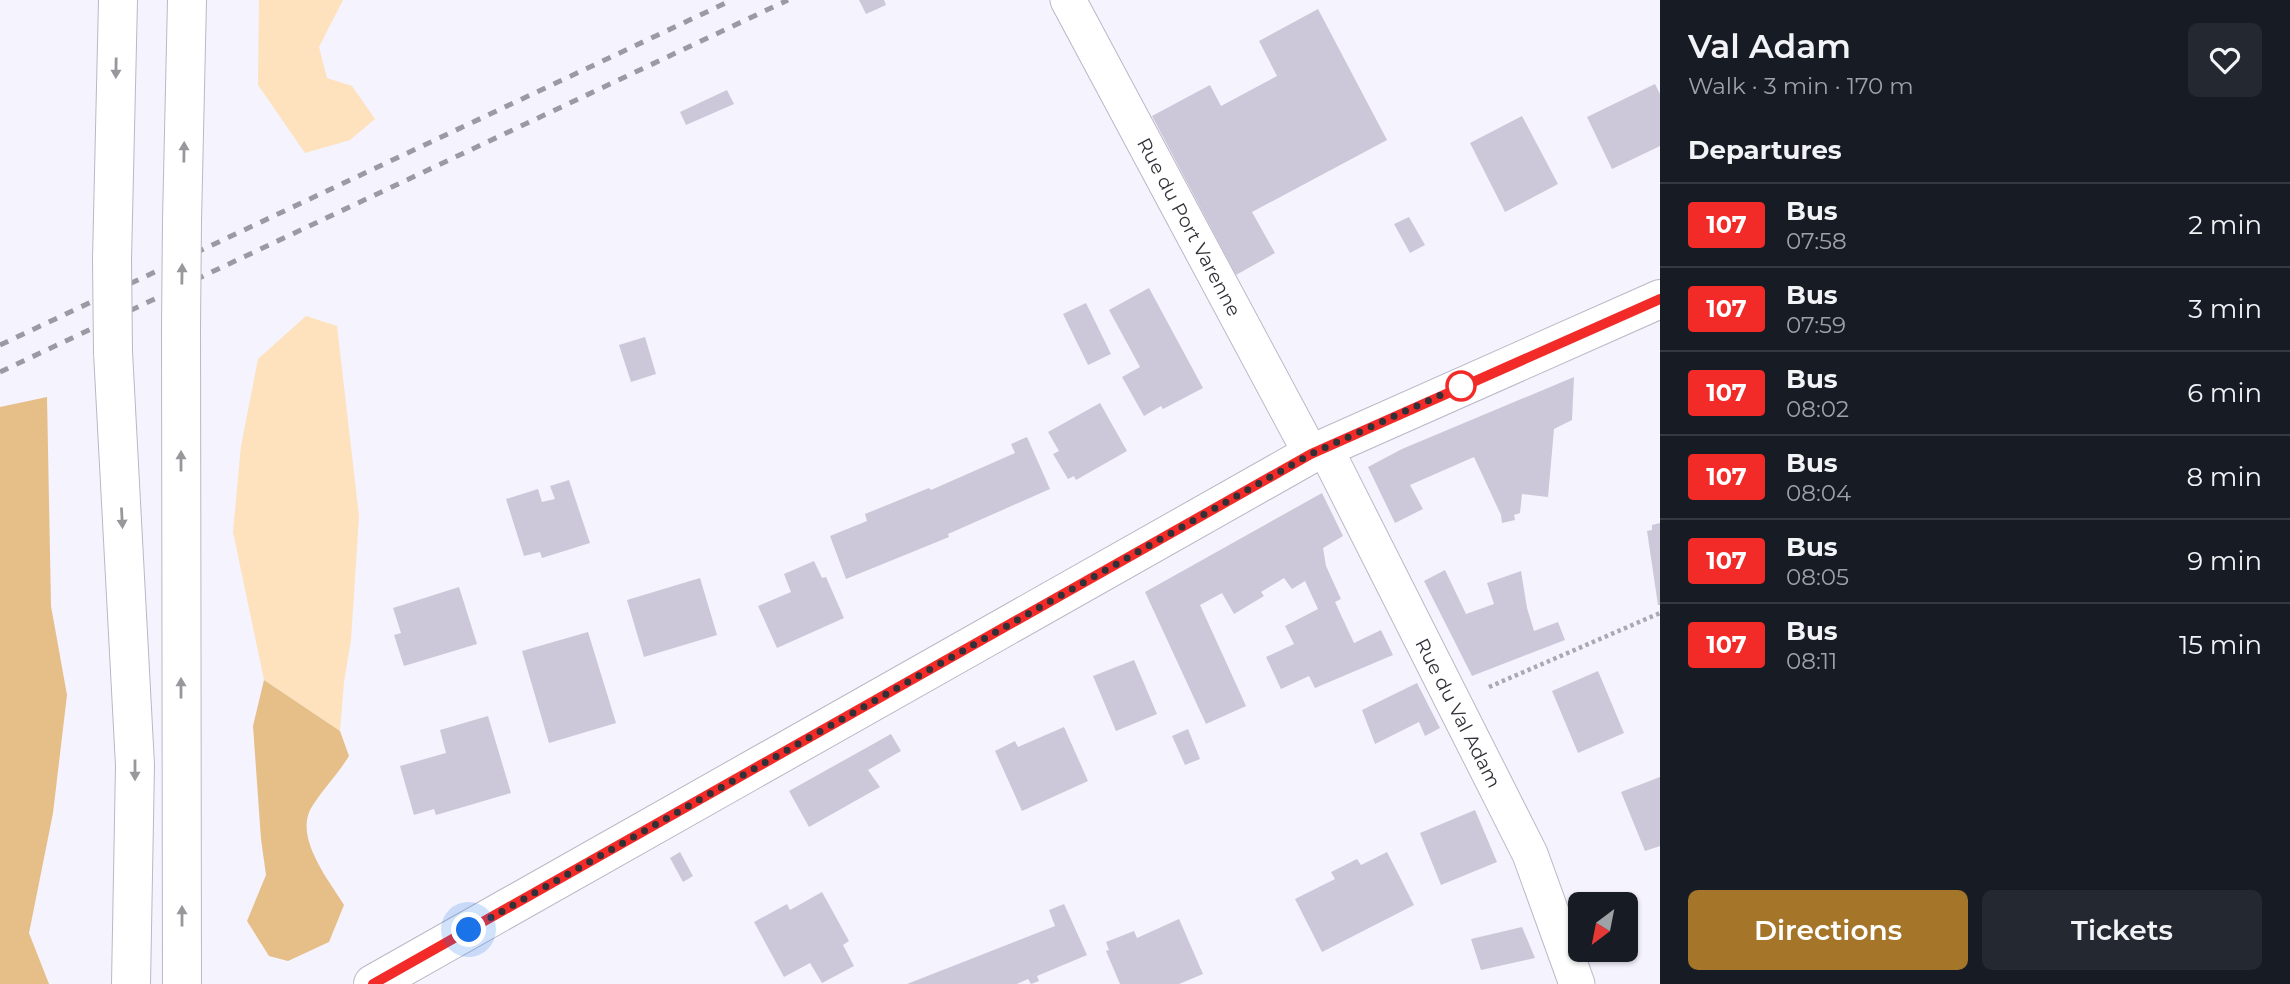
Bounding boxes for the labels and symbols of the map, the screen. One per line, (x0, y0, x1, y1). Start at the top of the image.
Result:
one-way arrow (110, 57, 122, 79)
street label: Rue du Port Varenne (1132, 134, 1246, 320)
one-way arrow (178, 141, 190, 163)
one-way arrow (176, 263, 187, 285)
unlabelled marker (1446, 371, 1476, 401)
one-way arrow (175, 450, 187, 472)
one-way arrow (117, 507, 128, 529)
street label: Rue du Val Adam (1410, 634, 1506, 792)
one-way arrow (175, 677, 187, 699)
one-way arrow (129, 759, 140, 781)
north arrow (1568, 892, 1638, 962)
one-way arrow (176, 905, 188, 927)
your location (451, 912, 486, 947)

